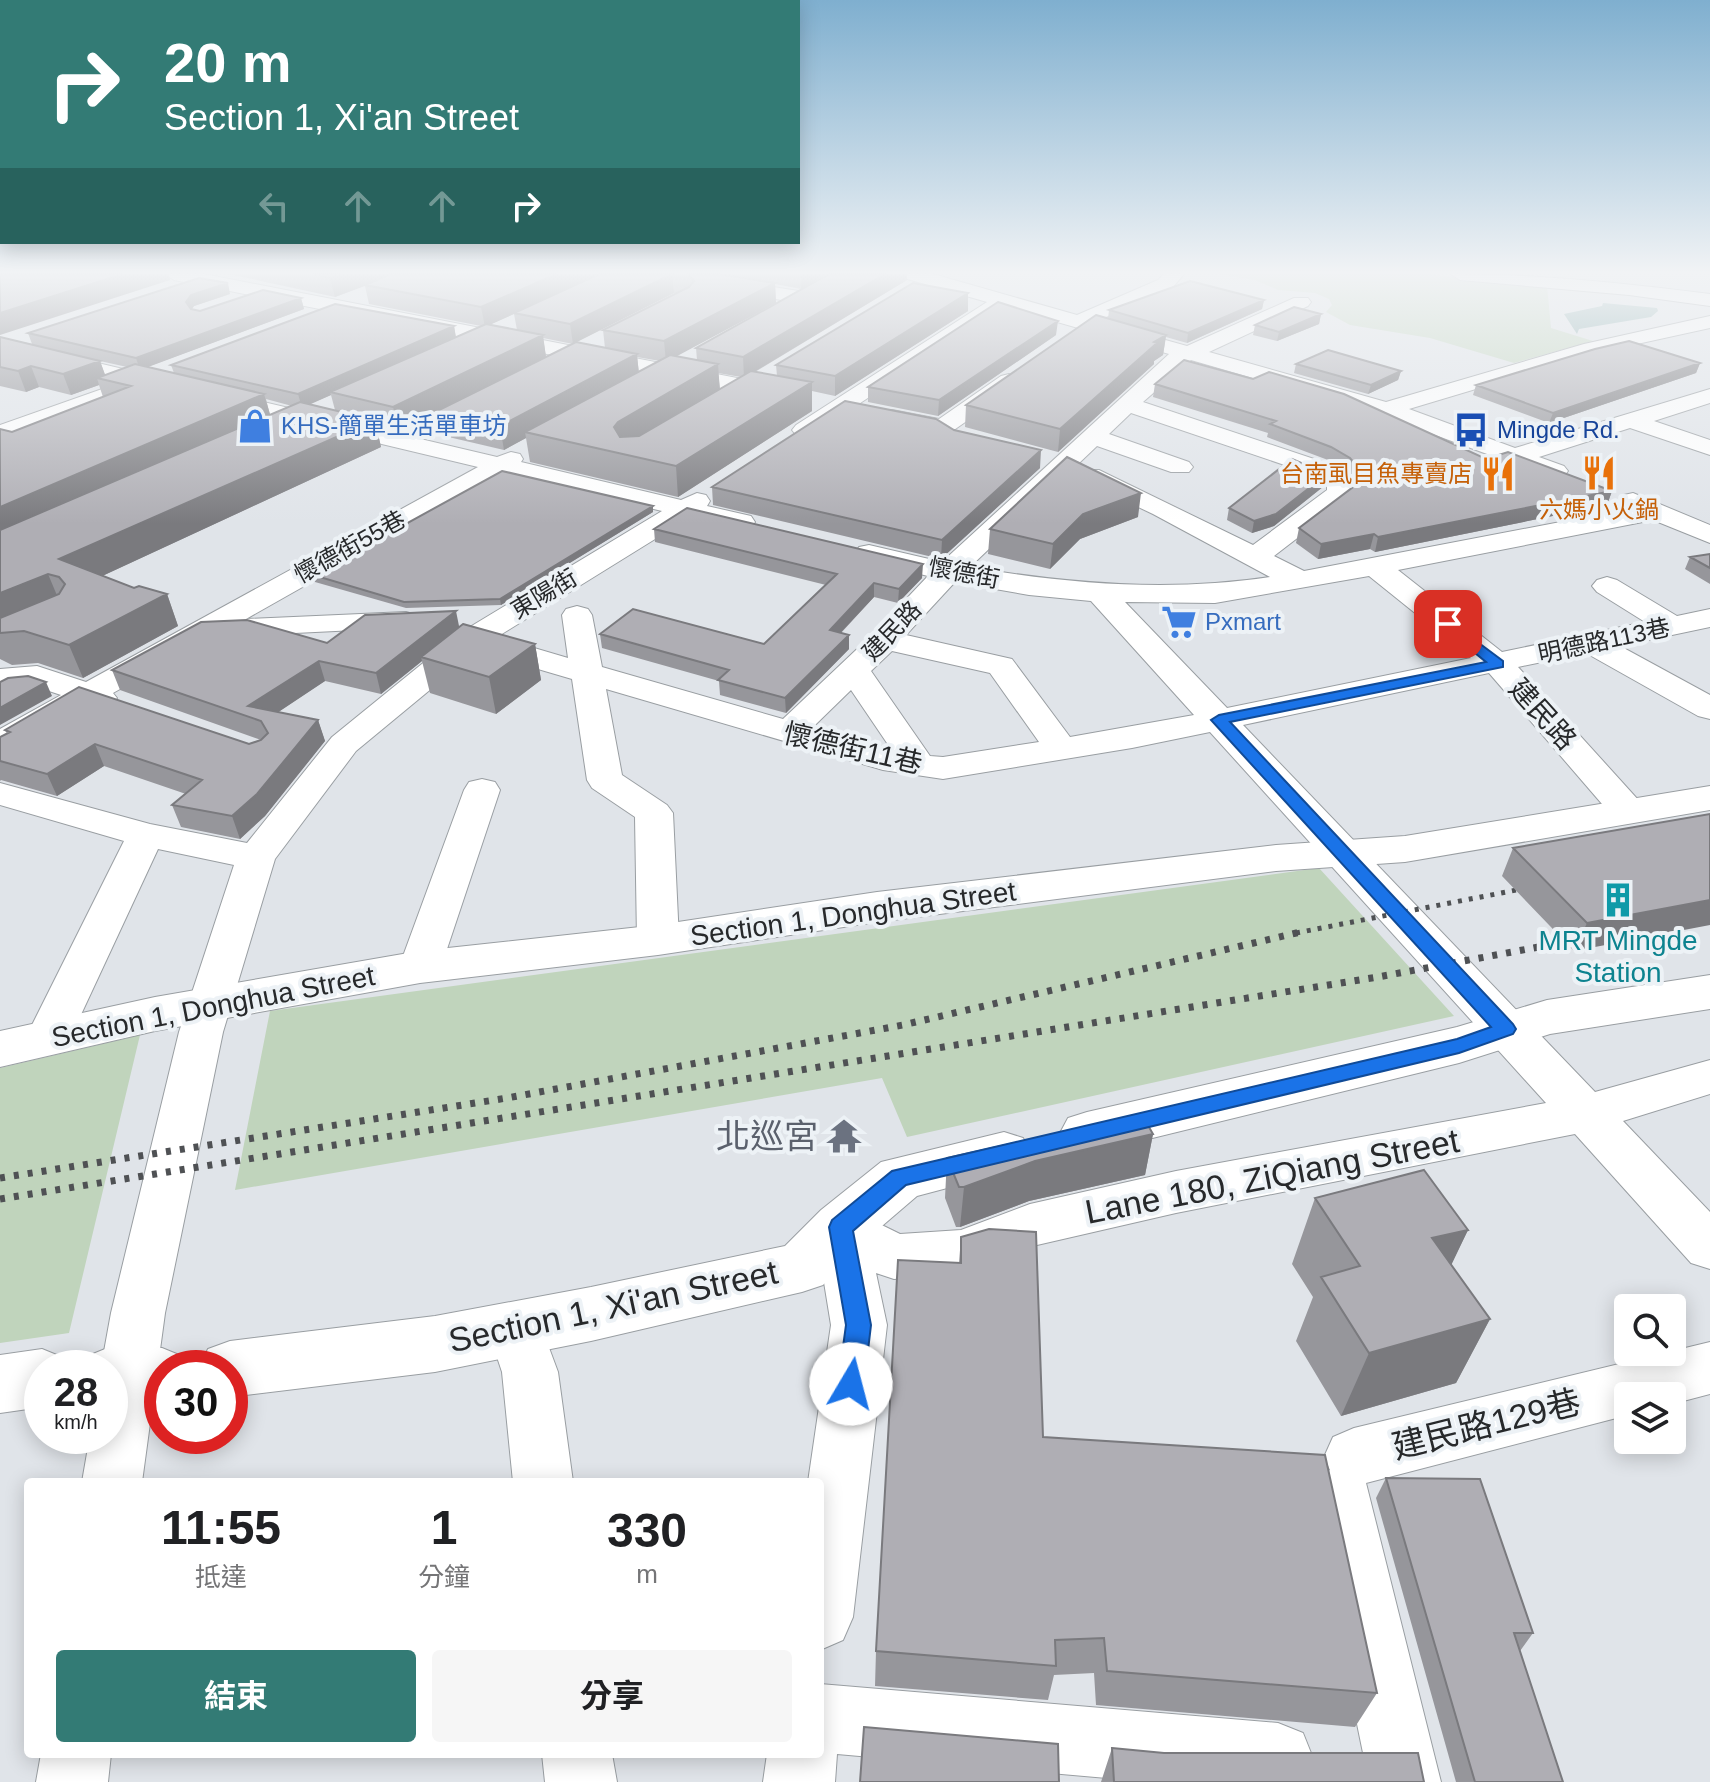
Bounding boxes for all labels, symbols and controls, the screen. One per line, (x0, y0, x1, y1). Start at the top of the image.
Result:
text: 20 m (164, 31, 292, 94)
icon: right (32, 32, 136, 136)
text: Section 1, Xi'an Street (164, 97, 519, 138)
icon: left (252, 184, 296, 228)
icon: ahead (336, 184, 380, 228)
icon: ahead (420, 184, 464, 228)
icon: right (504, 184, 548, 228)
shop icon: KHS-簡單生活單車坊 (236, 407, 274, 445)
bus stop icon: Mingde Rd. (1452, 411, 1490, 449)
place label: KHS-簡單生活單車坊 (281, 412, 506, 439)
place label: Mingde Rd. (1497, 416, 1620, 443)
restaurant icon: 六媽小火鍋 (1580, 454, 1618, 492)
restaurant icon: 台南虱目魚專賣店 (1479, 455, 1517, 493)
place label: 台南虱目魚專賣店 (1280, 460, 1472, 487)
place label: 六媽小火鍋 (1539, 496, 1659, 523)
street label: 懷德街55巷 (290, 505, 410, 588)
street label: 懷德街 (926, 552, 1002, 593)
street label: 東陽街 (506, 563, 582, 624)
pin (1414, 590, 1482, 658)
street label: 建民路 (857, 595, 926, 666)
icon: arrive (1426, 602, 1470, 646)
supermarket icon: Pxmart (1160, 603, 1198, 641)
place label: Pxmart (1205, 608, 1281, 635)
street label: 明德路113巷 (1535, 613, 1672, 668)
street label: 建民路 (1503, 673, 1582, 756)
street label: 懷德街11巷 (781, 718, 925, 779)
street label: Section 1, Donghua Street (688, 875, 1018, 952)
building icon: MRT Mingde Station (1599, 881, 1637, 919)
place label: MRT Mingde Station (1538, 925, 1698, 988)
street label: Section 1, Donghua Street (49, 960, 377, 1053)
place label: 北巡宮 (716, 1117, 818, 1155)
temple icon: 北巡宮 (825, 1117, 863, 1155)
street label: Lane 180, ZiQiang Street (1082, 1121, 1463, 1231)
street label: Section 1, Xi'an Street (445, 1252, 781, 1359)
map controls (1614, 1294, 1686, 1454)
button: search (1614, 1294, 1686, 1366)
position arrow (809, 1342, 893, 1426)
speed limit sign: 30 (144, 1350, 248, 1454)
text: 28 (54, 1370, 98, 1414)
street label: 建民路129巷 (1388, 1382, 1584, 1466)
button: layers (1614, 1382, 1686, 1454)
text: km/h (54, 1411, 98, 1433)
text: 11:55 (161, 1501, 281, 1554)
text: 1 (431, 1501, 457, 1554)
text: 330 (607, 1504, 687, 1557)
text: m (636, 1559, 658, 1589)
text: 抵達 (195, 1562, 247, 1592)
text: 分鐘 (418, 1562, 470, 1592)
button: 結束 (56, 1650, 416, 1742)
button: 分享 (432, 1650, 792, 1742)

